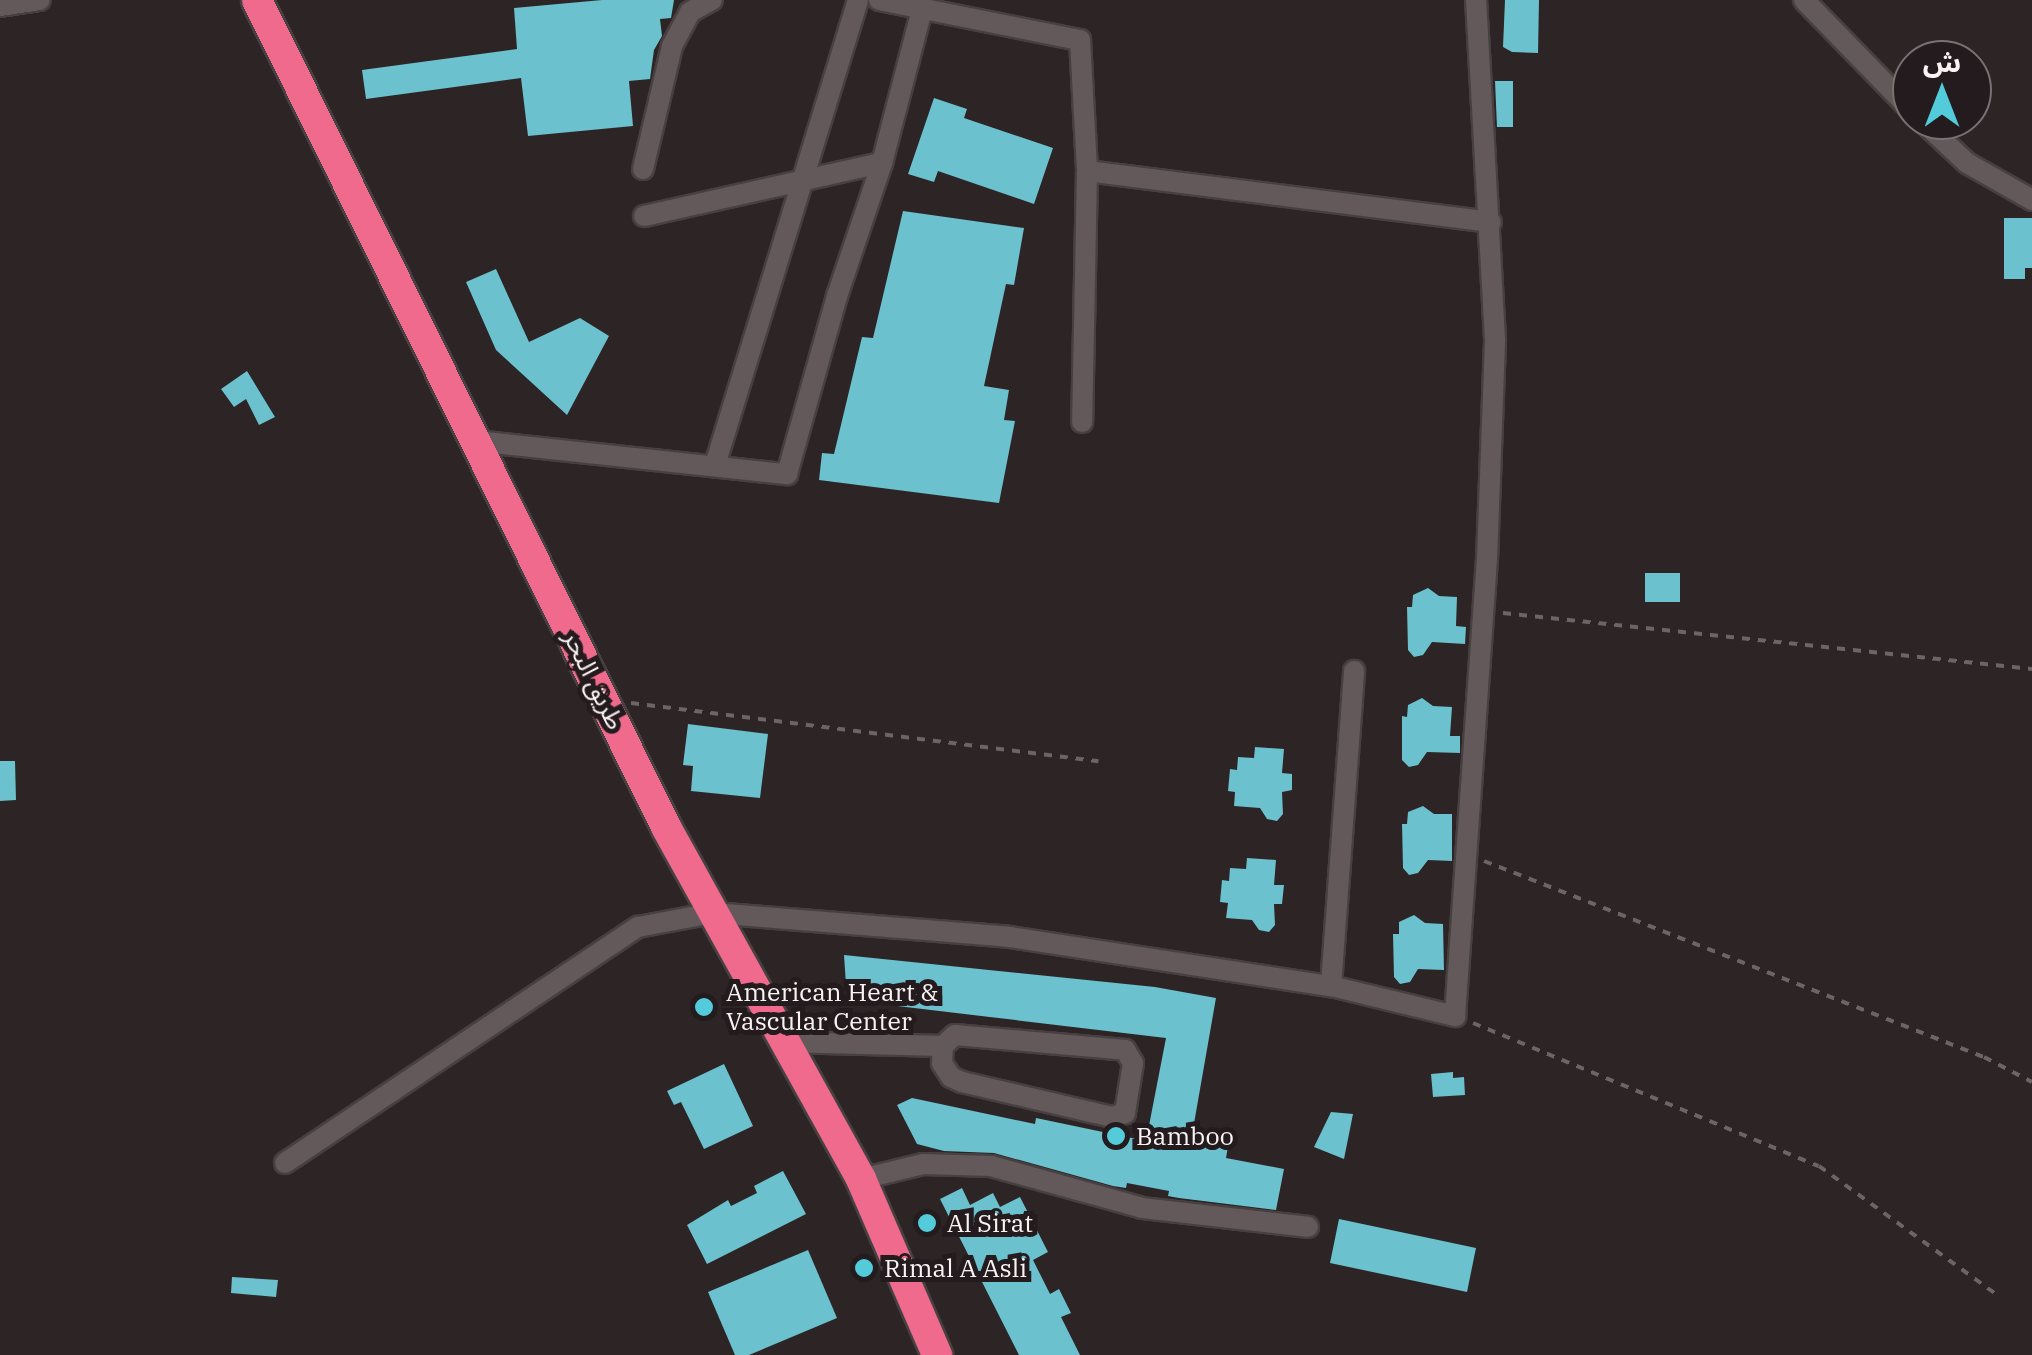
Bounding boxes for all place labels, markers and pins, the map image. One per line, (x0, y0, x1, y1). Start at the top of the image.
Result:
place label: American Heart & Vascular Center (726, 978, 938, 1037)
marker: American Heart & Vascular Center (691, 994, 717, 1020)
place label: Bamboo (1136, 1121, 1234, 1151)
marker: Bamboo (1105, 1125, 1127, 1147)
place label: Al Sirat (947, 1208, 1033, 1238)
marker: Al Sirat (916, 1212, 938, 1234)
place label: Rimal A Asli (884, 1253, 1027, 1283)
marker: Rimal A Asli (853, 1257, 875, 1279)

